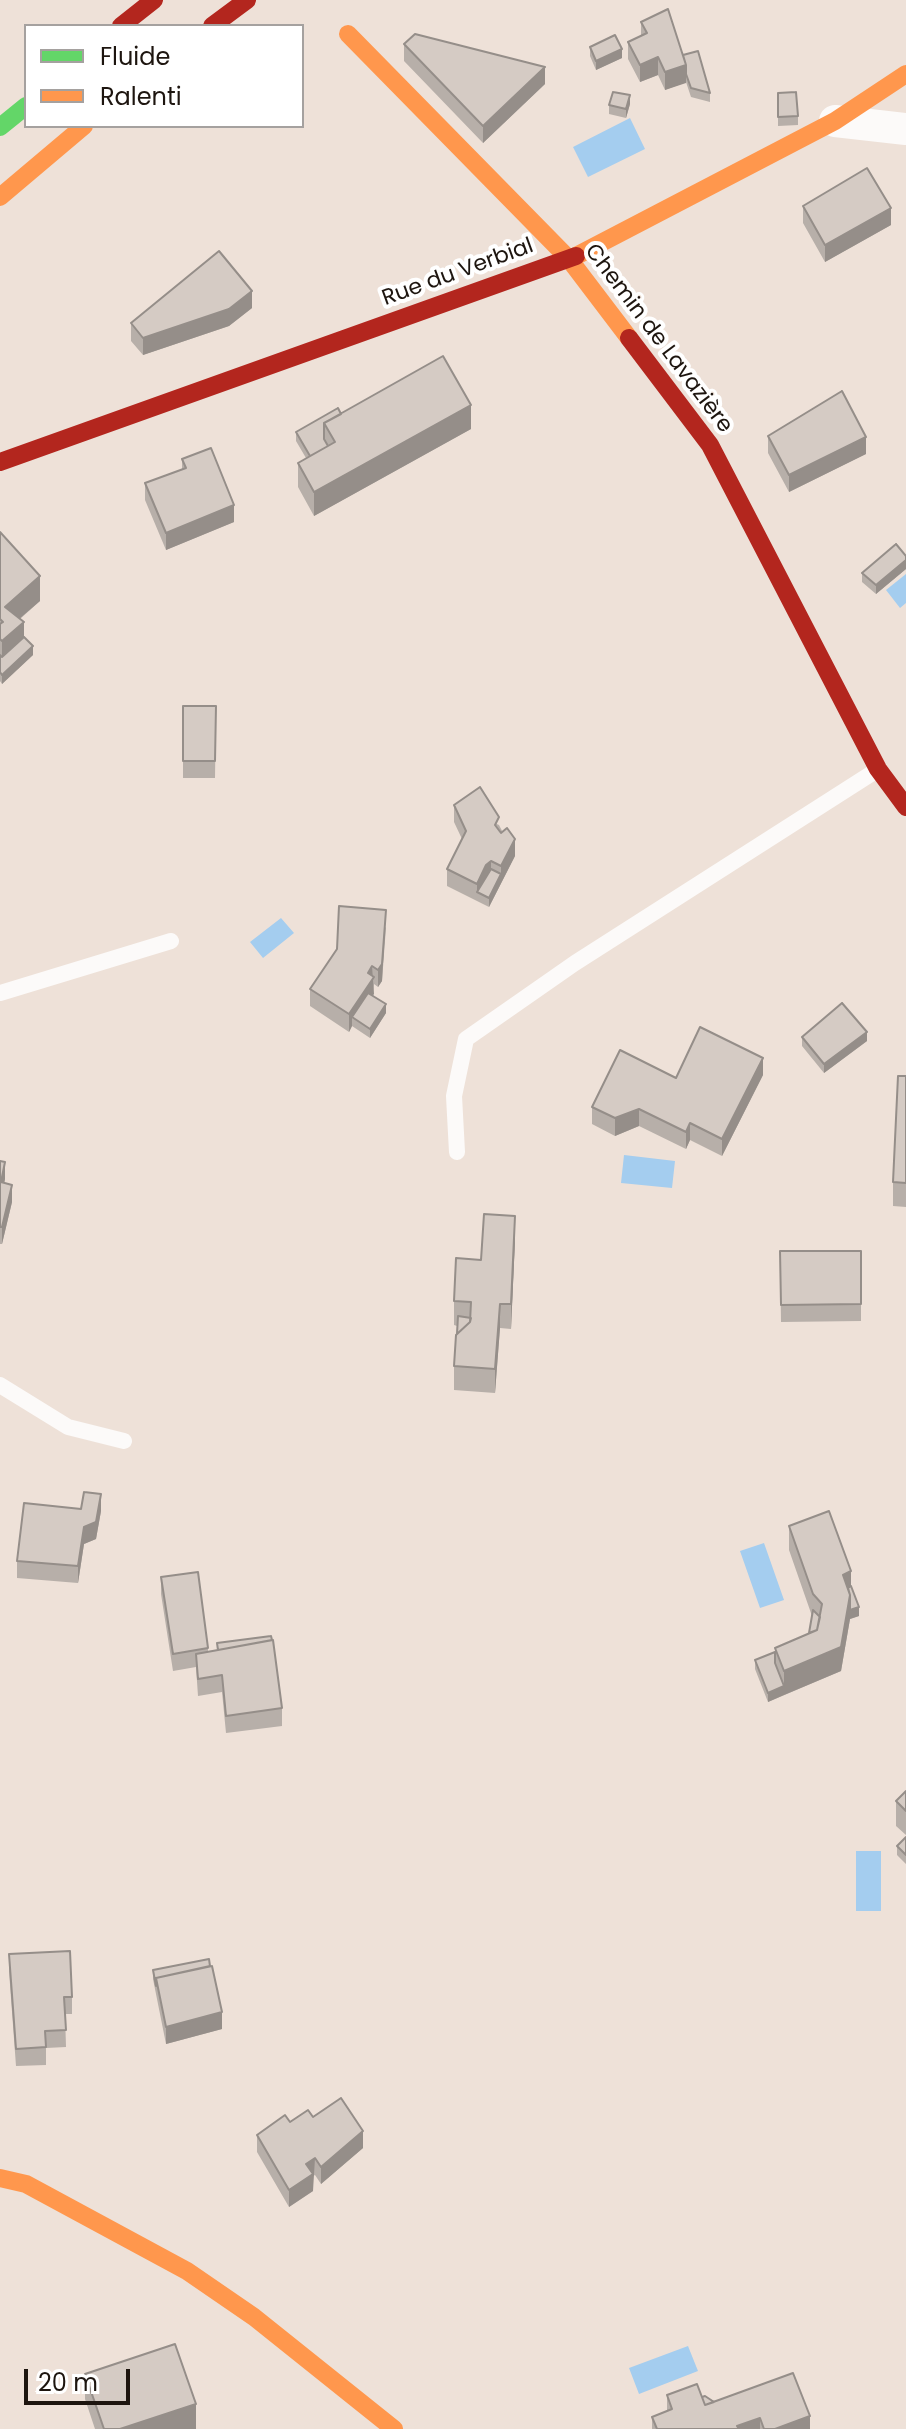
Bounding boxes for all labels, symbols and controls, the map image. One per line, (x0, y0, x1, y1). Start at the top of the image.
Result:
legend (24, 24, 304, 128)
text: Fluide (100, 40, 170, 73)
text: Ralenti (100, 80, 182, 113)
street label: Rue du Verbial (379, 233, 537, 313)
street label: Chemin de Lavazière (578, 239, 738, 439)
scale bar (28, 2353, 134, 2403)
text: 20 m (38, 2366, 98, 2399)

